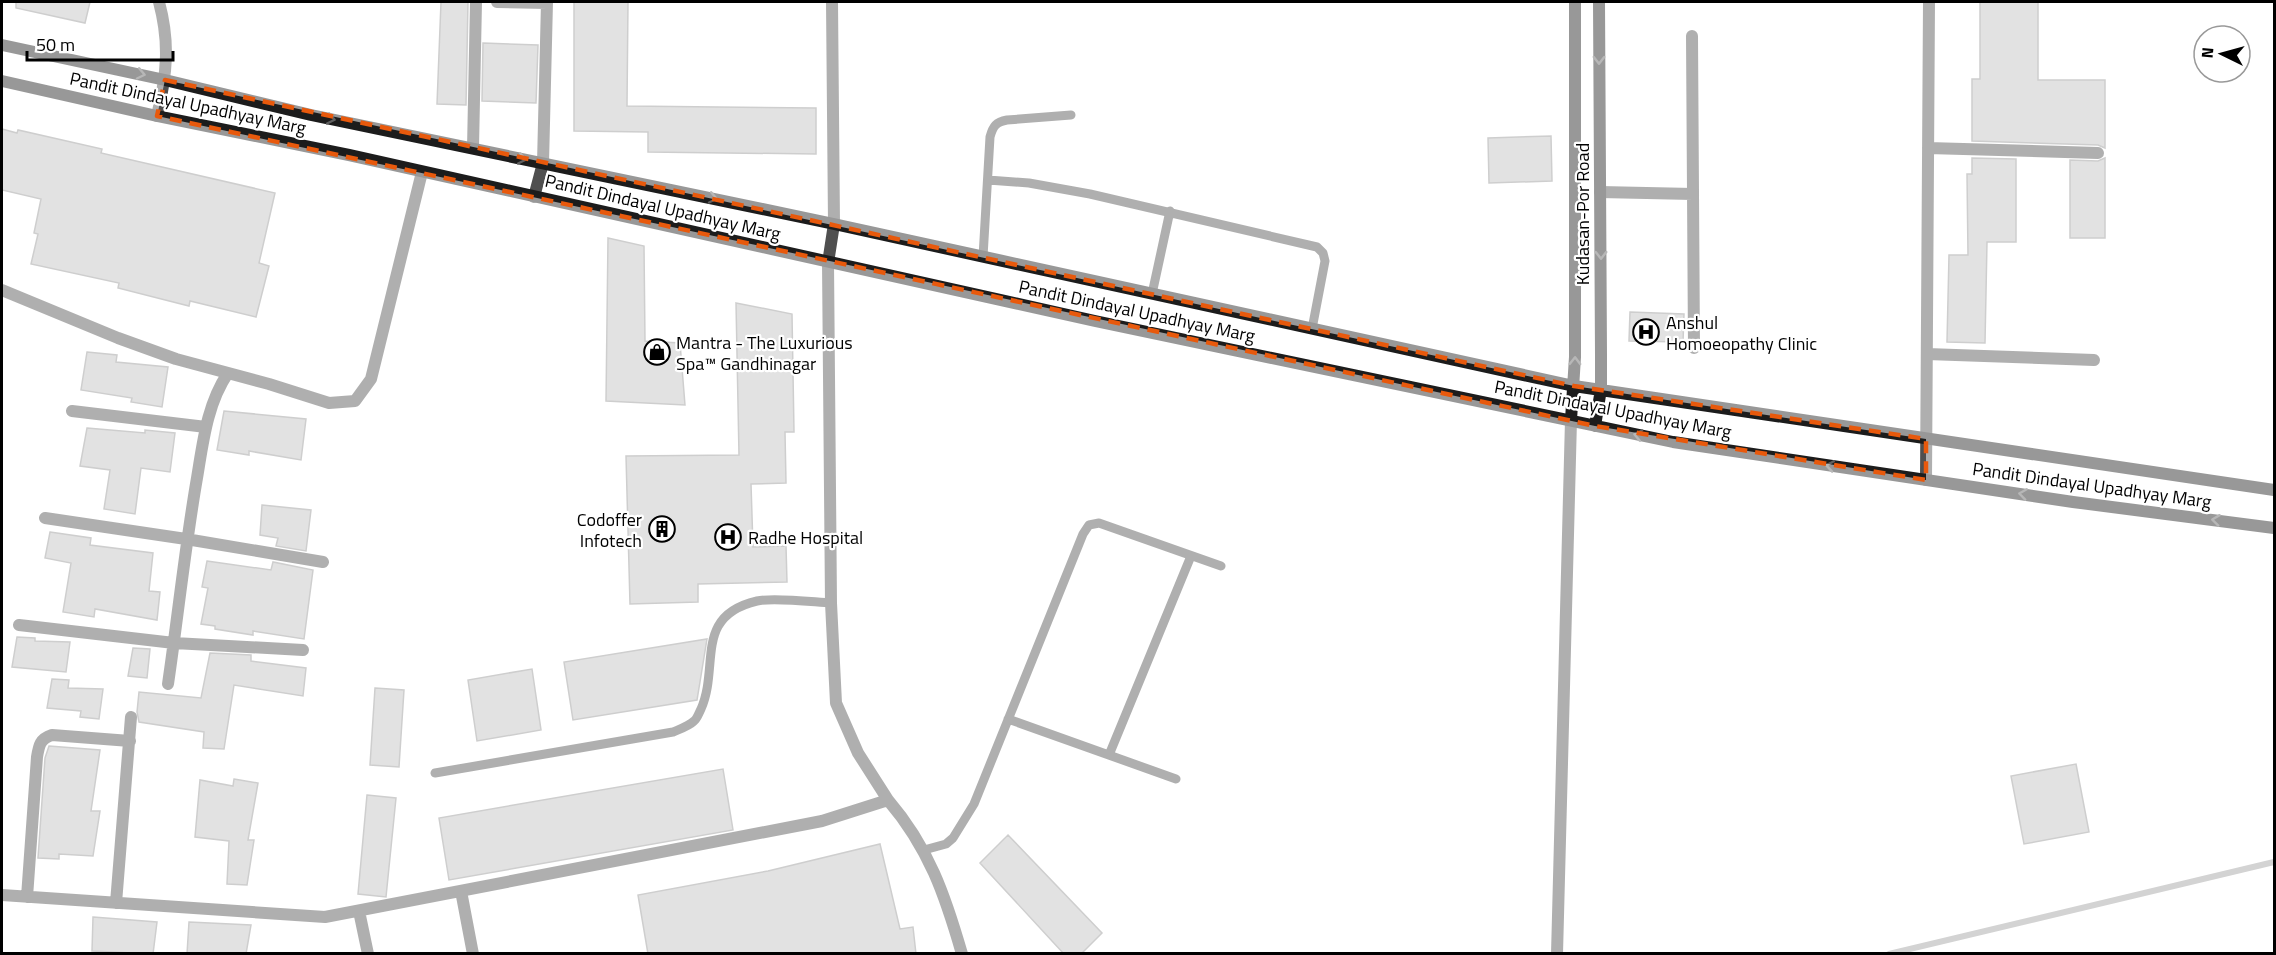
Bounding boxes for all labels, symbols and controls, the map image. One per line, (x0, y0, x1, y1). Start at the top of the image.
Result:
scale bar (27, 24, 172, 62)
north arrow (2192, 24, 2252, 84)
text: 50 m (36, 31, 75, 58)
text: N (2195, 46, 2219, 59)
one-way arrow (1593, 55, 1605, 64)
street label: Pandit Dindayal Upadhyay Marg (67, 65, 309, 141)
one-way arrow (136, 67, 146, 80)
one-way arrow (325, 112, 335, 125)
street label: Kudasan-Por Road (1569, 143, 1596, 285)
one-way arrow (516, 152, 526, 165)
street label: Pandit Dindayal Upadhyay Marg (542, 167, 784, 247)
one-way arrow (707, 191, 717, 204)
one-way arrow (1595, 250, 1607, 259)
street label: Pandit Dindayal Upadhyay Marg (1016, 273, 1258, 349)
place label: Anshul Homoeopathy Clinic (1666, 309, 1817, 357)
hospital icon: Anshul Homoeopathy Clinic (1631, 317, 1661, 347)
place label: Mantra - The Luxurious Spa™ Gandhinagar (676, 329, 853, 377)
shop icon: Mantra - The Luxurious Spa™ Gandhinagar (642, 337, 672, 367)
one-way arrow (1569, 357, 1581, 366)
street label: Pandit Dindayal Upadhyay Marg (1492, 373, 1734, 445)
one-way arrow (1633, 429, 1643, 442)
street label: Pandit Dindayal Upadhyay Marg (1971, 455, 2213, 515)
one-way arrow (1826, 460, 1835, 472)
one-way arrow (2019, 489, 2028, 501)
place label: Codoffer Infotech (577, 506, 642, 554)
building icon: Codoffer Infotech (647, 514, 677, 544)
one-way arrow (2212, 515, 2221, 527)
hospital icon: Radhe Hospital (713, 522, 743, 552)
place label: Radhe Hospital (748, 524, 863, 551)

